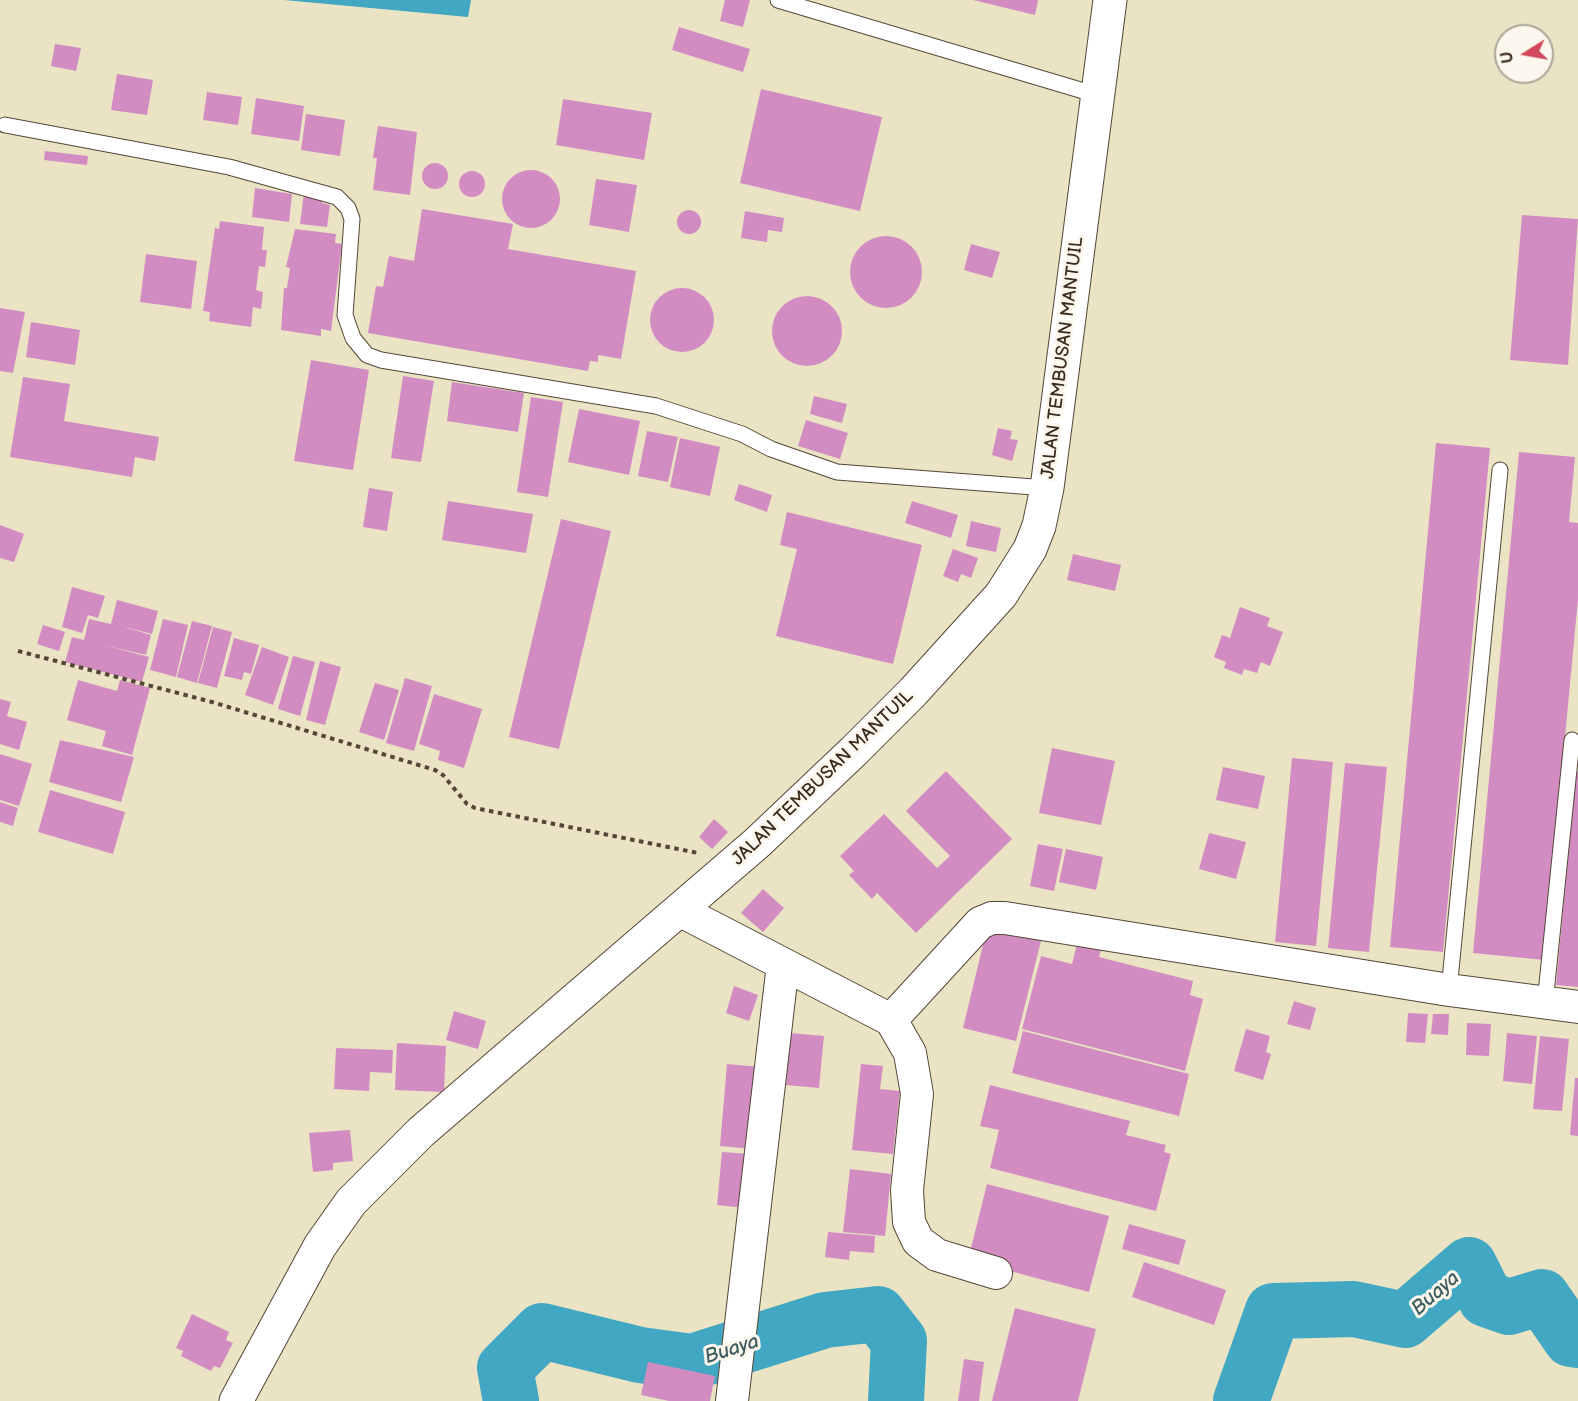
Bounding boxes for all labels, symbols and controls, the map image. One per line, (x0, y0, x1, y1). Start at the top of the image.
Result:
north arrow (1494, 24, 1554, 84)
text: U (1497, 50, 1518, 65)
street label: JALAN TEMBUSAN MANTUIL (1037, 236, 1089, 480)
street label: JALAN TEMBUSAN MANTUIL (728, 686, 918, 870)
water label: Buaya (1407, 1267, 1465, 1321)
water label: Buaya (702, 1330, 762, 1370)

